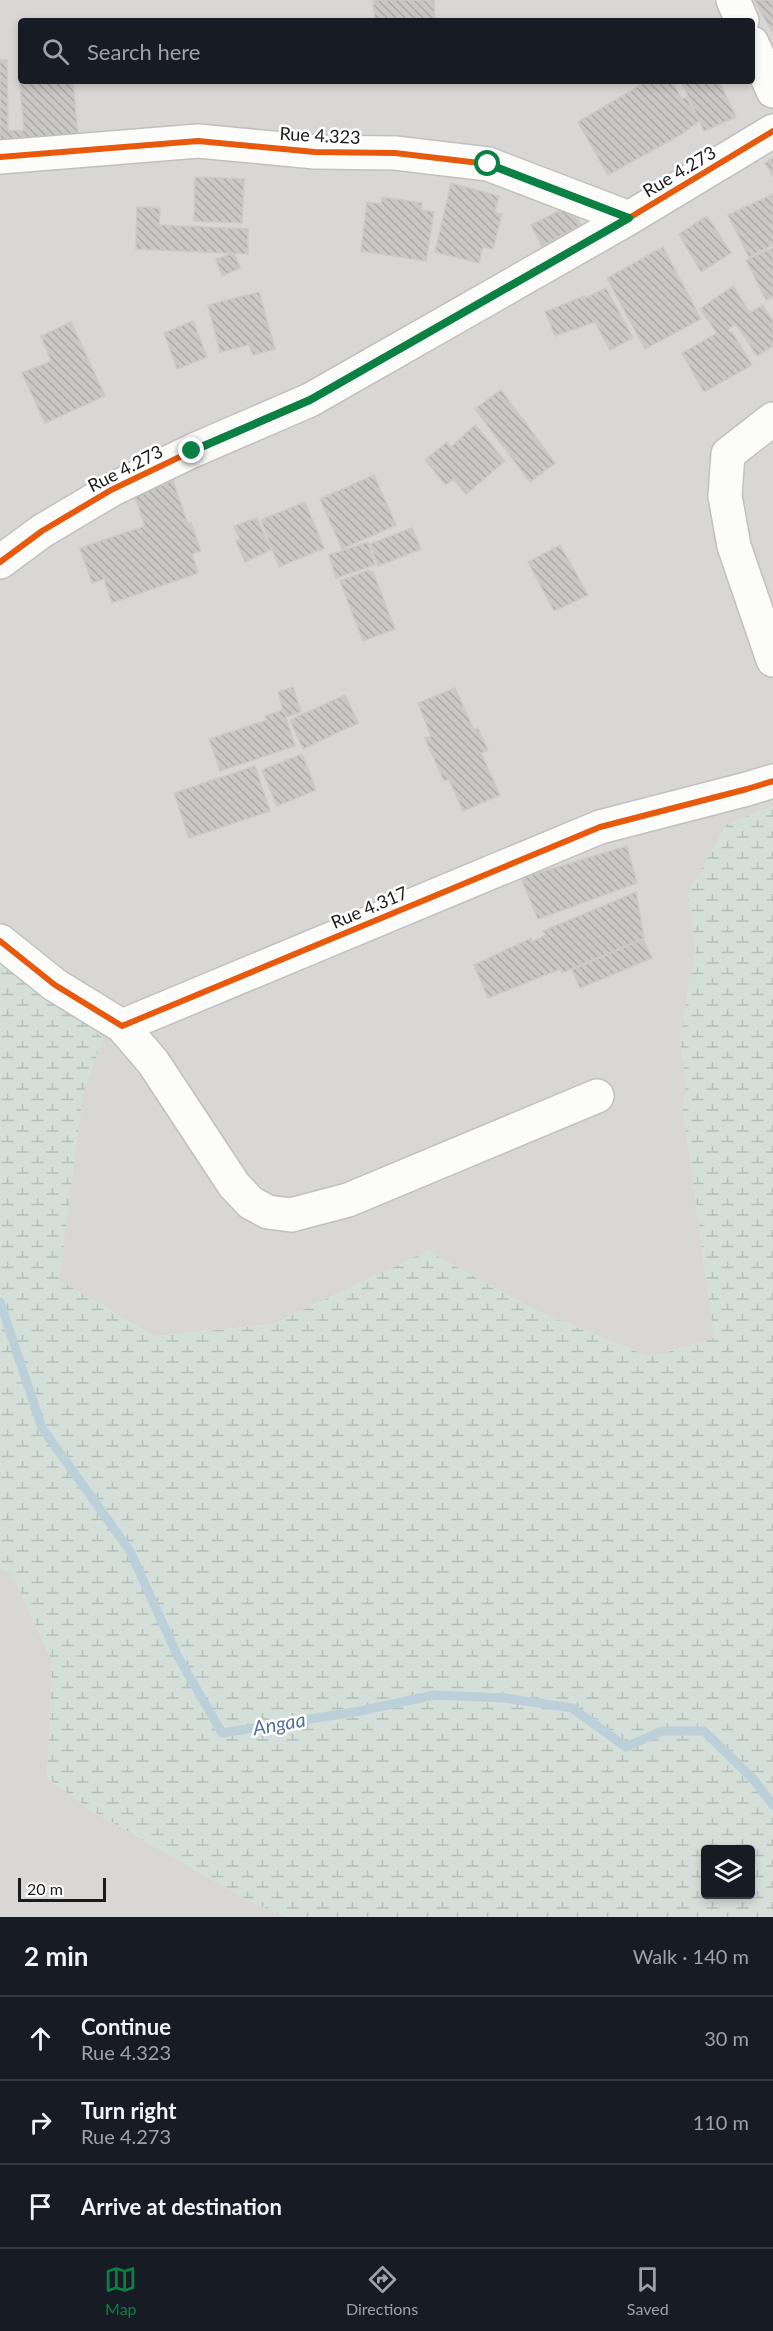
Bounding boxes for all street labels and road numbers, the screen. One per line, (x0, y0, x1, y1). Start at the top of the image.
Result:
street label: Rue 4.323 (279, 122, 361, 148)
street label: Rue 4.273 (639, 141, 719, 201)
street label: Rue 4.273 (84, 440, 166, 496)
street label: Rue 4.317 (327, 881, 411, 933)

